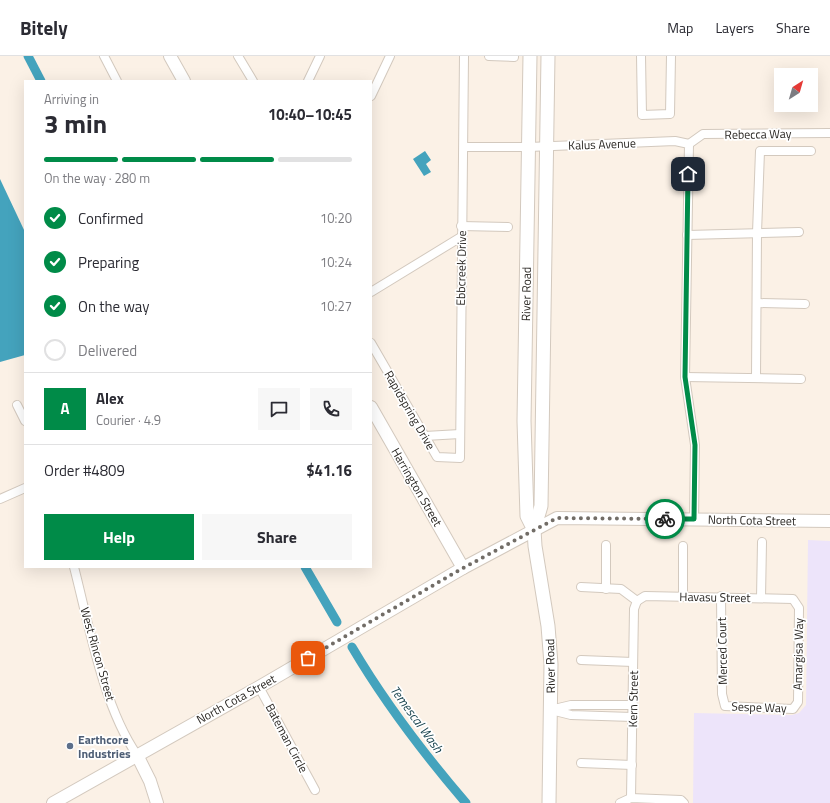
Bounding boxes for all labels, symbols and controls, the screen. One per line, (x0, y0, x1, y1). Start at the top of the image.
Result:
text: Bitely (20, 13, 68, 42)
text: Map (667, 17, 693, 38)
text: Layers (715, 17, 754, 38)
text: Share (776, 17, 810, 38)
north arrow (774, 68, 818, 112)
map controls (774, 68, 818, 112)
text: Arriving in (44, 89, 99, 109)
text: 10:40–10:45 (268, 103, 352, 126)
text: 3 min (44, 104, 107, 143)
street label: Rebecca Way (724, 124, 792, 144)
street label: Kalus Avenue (568, 133, 636, 155)
pin (671, 157, 705, 191)
icon: home (677, 163, 699, 185)
text: On the way · 280 m (44, 168, 150, 188)
icon: check (44, 207, 66, 229)
text: Confirmed (78, 207, 143, 230)
text: 10:20 (320, 208, 352, 228)
street label: Ebbcreek Drive (451, 230, 471, 306)
icon: check (44, 251, 66, 273)
text: Preparing (78, 251, 139, 274)
text: 10:24 (320, 252, 352, 272)
street label: River Road (516, 267, 536, 321)
icon: check (44, 295, 66, 317)
text: On the way (78, 295, 150, 318)
text: 10:27 (320, 296, 352, 316)
text: Delivered (78, 339, 137, 362)
street label: Rapidspring Drive (380, 367, 440, 453)
text: Alex (96, 387, 124, 410)
button: chat (258, 388, 300, 430)
button: phone (310, 388, 352, 430)
text: A (60, 397, 70, 420)
text: Courier · 4.9 (96, 410, 161, 430)
street label: Harrington Street (387, 444, 448, 531)
text: Order #4809 (44, 459, 125, 482)
text: $41.16 (306, 459, 352, 482)
courier (645, 499, 685, 539)
icon: bike (654, 508, 676, 530)
street label: North Cota Street (708, 510, 797, 530)
button: Help (44, 514, 194, 560)
button: Share (202, 514, 352, 560)
street label: Havasu Street (679, 587, 752, 607)
street label: West Rincon Street (76, 605, 121, 704)
street label: Merced Court (712, 616, 732, 685)
street label: Amargisa Way (788, 617, 808, 690)
street label: River Road (540, 639, 560, 693)
pin (291, 641, 325, 675)
icon: bag (297, 647, 319, 669)
street label: North Cota Street (193, 669, 280, 729)
street label: Kern Street (623, 670, 643, 728)
water label: Temescal Wash (386, 681, 449, 757)
street label: Sespe Way (731, 697, 787, 717)
street label: Bateman Circle (261, 700, 313, 776)
place label: Earthcore Industries (78, 730, 131, 763)
marker: Earthcore Industries (65, 741, 75, 751)

